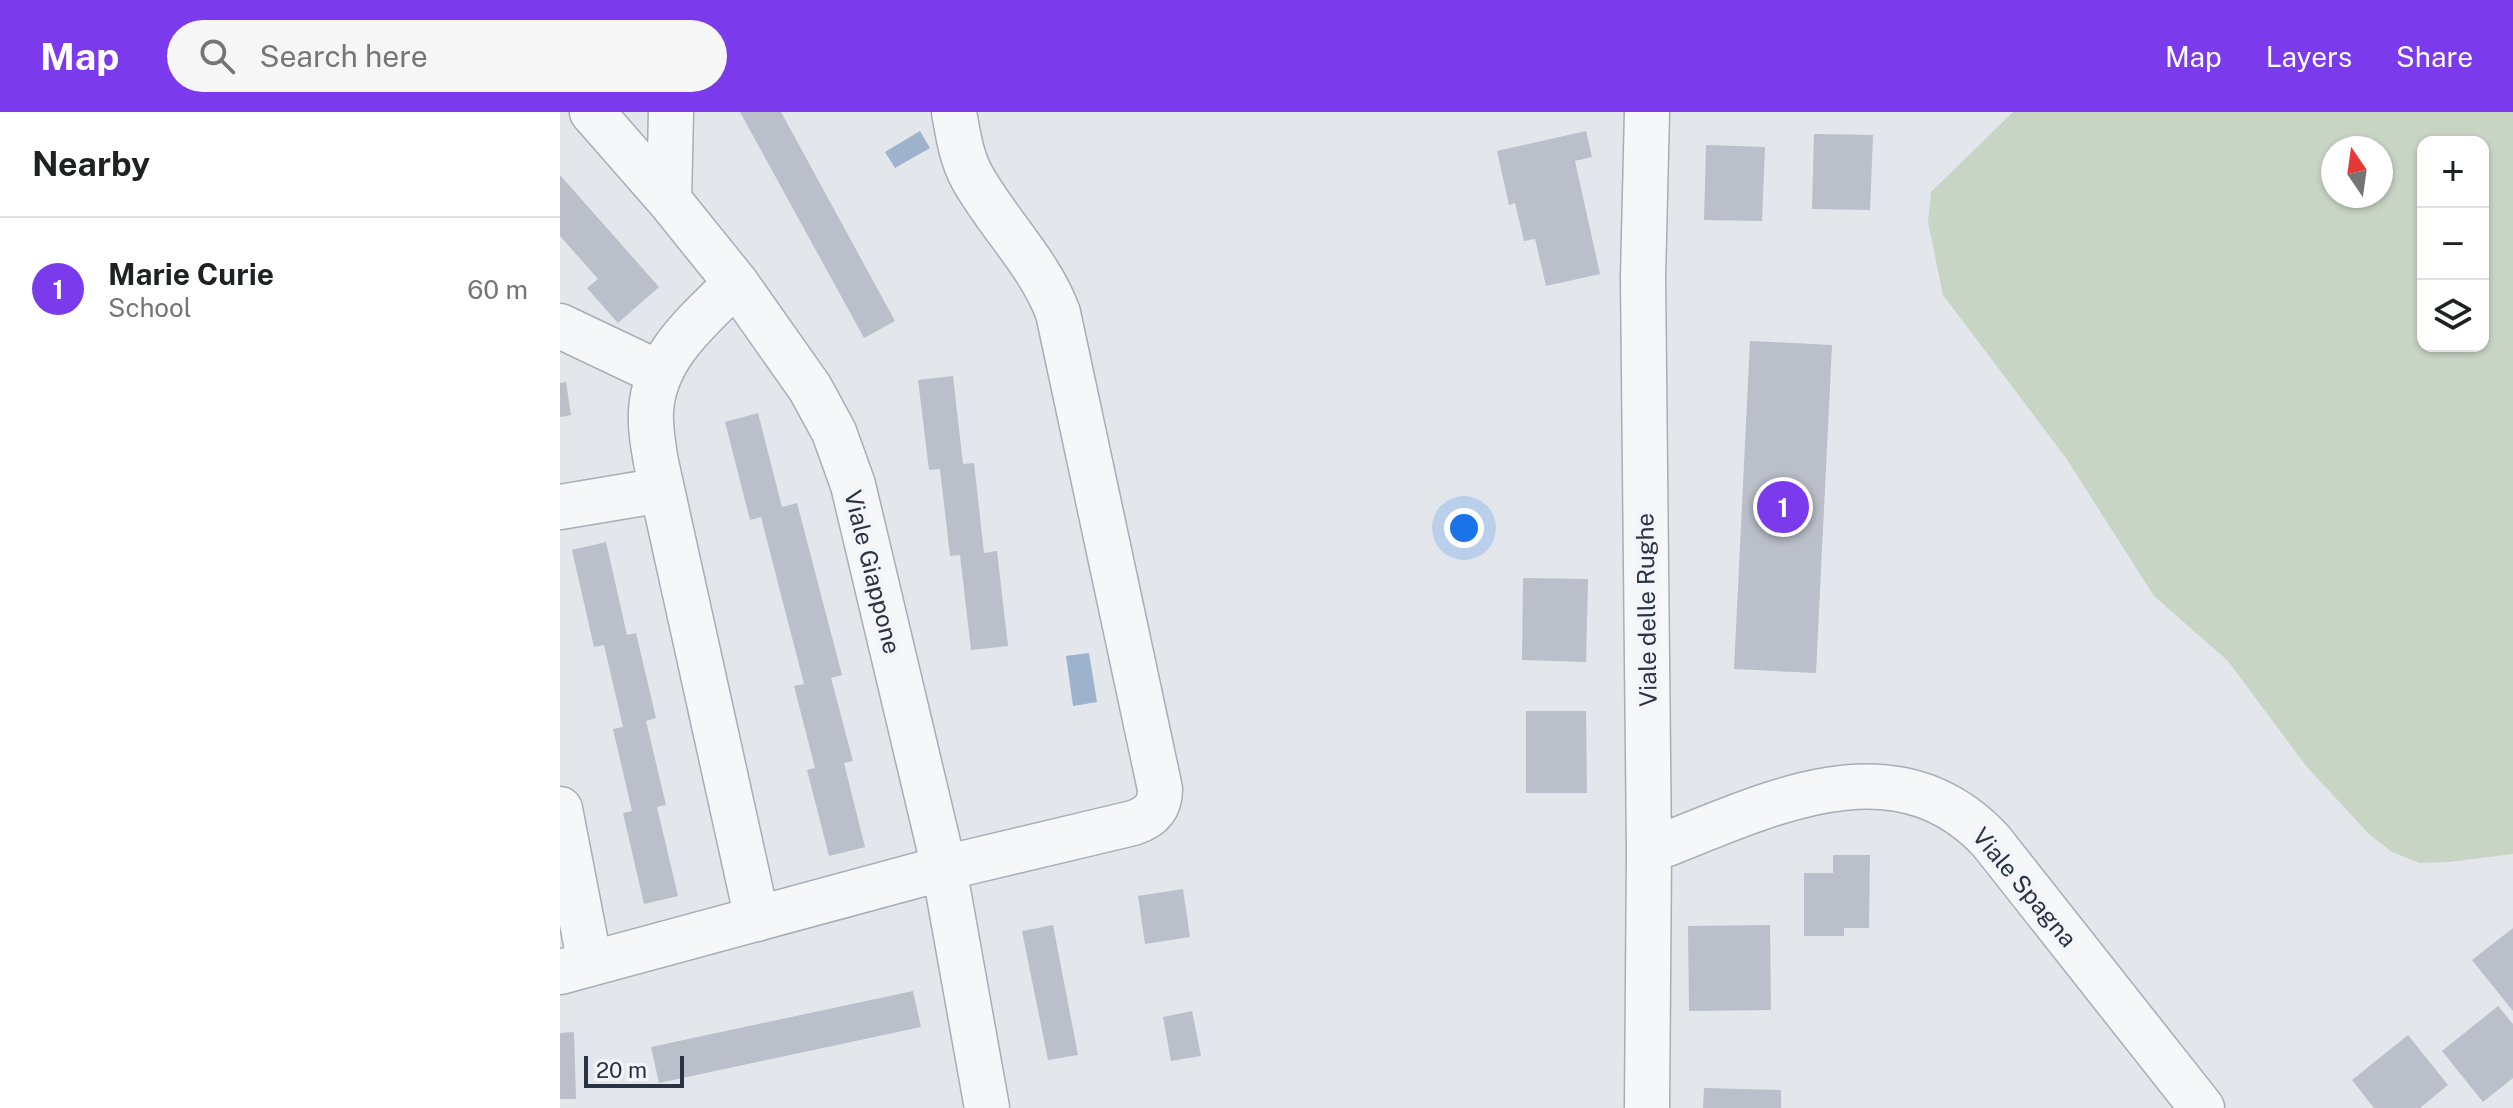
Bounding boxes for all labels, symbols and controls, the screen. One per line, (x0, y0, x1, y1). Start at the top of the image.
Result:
search box (167, 20, 727, 92)
text: Map (40, 34, 119, 79)
icon: search (195, 34, 239, 78)
text: Search here (259, 38, 428, 74)
text: Map (2165, 40, 2222, 73)
text: Layers (2266, 40, 2352, 73)
text: Share (2396, 40, 2473, 73)
north arrow (2321, 136, 2393, 208)
map controls (2417, 136, 2489, 352)
button: + (2417, 136, 2489, 208)
text: Nearby (32, 144, 150, 184)
button: − (2417, 208, 2489, 280)
text: Marie Curie (108, 256, 274, 292)
text: 1 (52, 274, 64, 305)
text: 60 m (467, 274, 528, 305)
button: layers (2417, 280, 2489, 352)
text: School (108, 292, 192, 323)
pin: 1 (1757, 477, 1809, 537)
street label: Viale Giappone (839, 487, 907, 657)
your location (1444, 508, 1484, 548)
street label: Viale delle Rughe (1630, 513, 1662, 707)
street label: Viale Spagna (1967, 822, 2083, 952)
scale bar (584, 1052, 684, 1088)
text: 20 m (596, 1057, 647, 1083)

